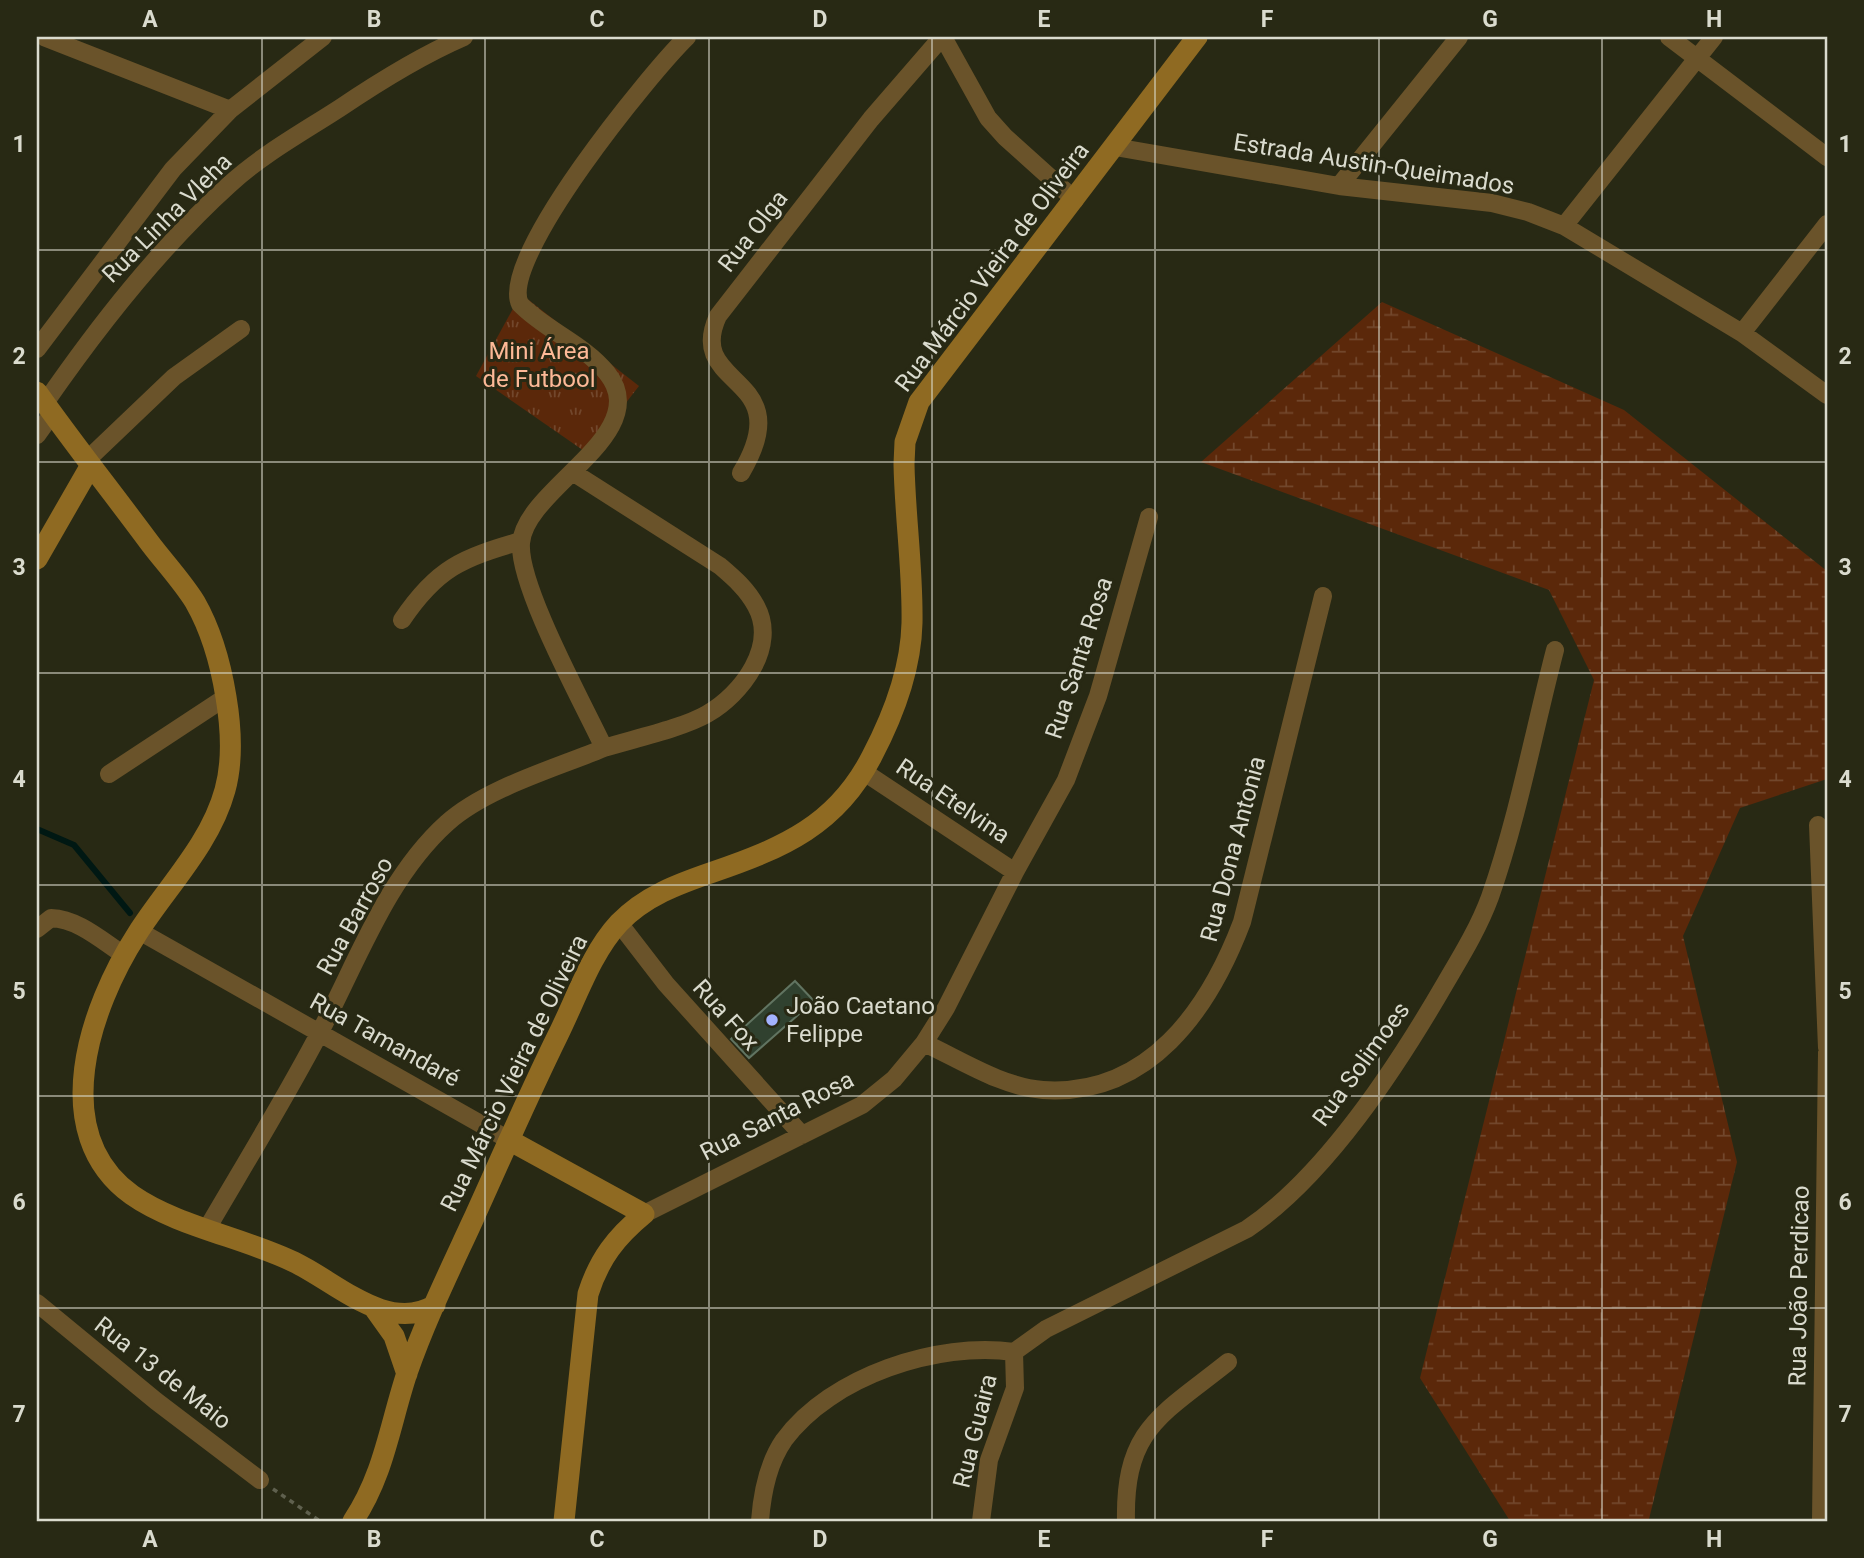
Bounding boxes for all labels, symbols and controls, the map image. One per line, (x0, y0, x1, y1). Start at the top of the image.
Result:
text: A (142, 6, 158, 33)
text: B (367, 6, 381, 33)
text: C (589, 6, 605, 33)
text: D (813, 6, 827, 33)
text: E (1038, 6, 1051, 33)
text: F (1261, 6, 1274, 33)
text: G (1482, 6, 1498, 33)
text: H (1706, 6, 1722, 33)
street label: Estrada Austin-Queimados (1232, 128, 1516, 200)
text: 1 (12, 131, 26, 158)
text: 1 (1838, 131, 1852, 158)
street label: Rua Márcio Vieira de Oliveira (889, 137, 1095, 397)
street label: Rua Linha Vleha (97, 148, 237, 288)
street label: Rua Olga (712, 185, 794, 277)
park label: Mini Área de Futbool (483, 337, 596, 393)
text: 2 (12, 343, 26, 370)
text: 2 (1838, 343, 1852, 370)
text: 3 (12, 554, 26, 581)
text: 3 (1838, 554, 1852, 581)
street label: Rua Santa Rosa (1040, 574, 1118, 742)
street label: Rua Etelvina (891, 753, 1015, 849)
street label: Rua Dona Antonia (1195, 753, 1271, 945)
text: 4 (12, 766, 26, 793)
text: 4 (1838, 766, 1852, 793)
street label: Rua Barroso (311, 852, 399, 980)
street label: Rua Márcio Vieira de Oliveira (435, 930, 593, 1216)
street label: Rua Fox (687, 974, 765, 1056)
text: 5 (12, 978, 26, 1005)
text: 5 (1838, 978, 1852, 1005)
street label: Rua Tamandaré (305, 987, 465, 1093)
place label: João Caetano Felippe (786, 992, 935, 1048)
street label: Rua Solimoes (1307, 997, 1415, 1131)
marker: João Caetano Felippe (764, 1012, 780, 1028)
street label: Rua Santa Rosa (696, 1065, 858, 1167)
street label: Rua João Perdicao (1783, 1185, 1815, 1387)
text: 6 (12, 1189, 26, 1216)
text: 6 (1838, 1189, 1852, 1216)
street label: Rua 13 de Maio (89, 1311, 237, 1435)
street label: Rua Guaira (947, 1371, 1003, 1491)
text: 7 (12, 1401, 26, 1428)
text: 7 (1838, 1401, 1852, 1428)
text: A (142, 1526, 158, 1553)
text: B (367, 1526, 381, 1553)
text: C (589, 1526, 605, 1553)
text: D (813, 1526, 827, 1553)
text: E (1038, 1526, 1051, 1553)
text: F (1261, 1526, 1274, 1553)
text: G (1482, 1526, 1498, 1553)
text: H (1706, 1526, 1722, 1553)

